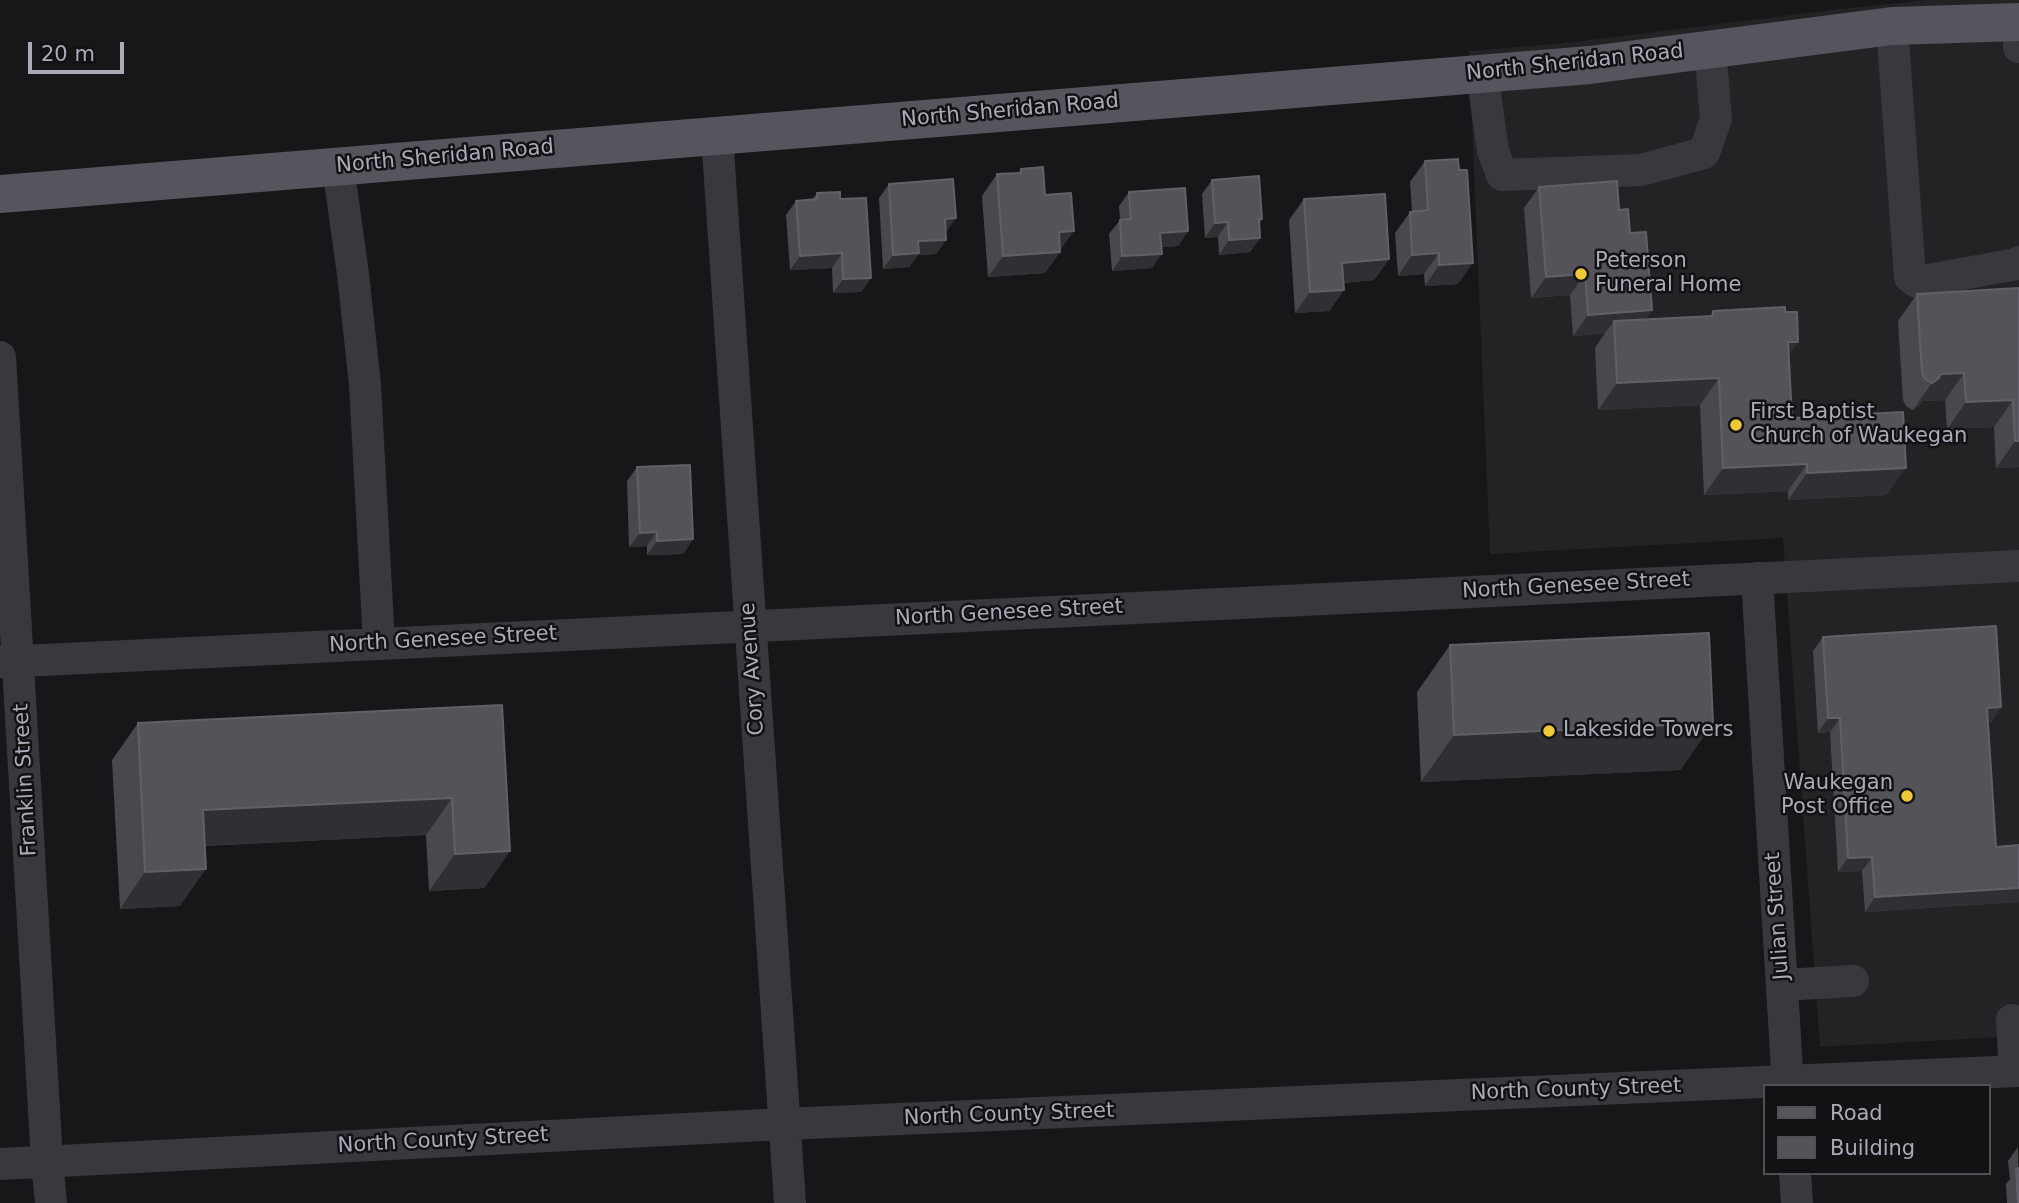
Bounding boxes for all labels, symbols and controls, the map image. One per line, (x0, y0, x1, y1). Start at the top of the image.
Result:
scale bar (32, 28, 128, 72)
street label: North Sheridan Road (1465, 39, 1685, 87)
text: 20 m (41, 42, 95, 66)
street label: North Sheridan Road (900, 89, 1120, 133)
street label: North Sheridan Road (335, 135, 555, 179)
place label: Peterson Funeral Home (1595, 249, 1741, 299)
marker: Peterson Funeral Home (1573, 266, 1589, 282)
place label: First Baptist Church of Waukegan (1750, 400, 1967, 450)
marker: First Baptist Church of Waukegan (1728, 417, 1744, 433)
street label: North Genesee Street (1461, 567, 1691, 605)
street label: North Genesee Street (894, 594, 1124, 632)
street label: Cory Avenue (736, 602, 770, 736)
street label: North Genesee Street (328, 621, 558, 659)
street label: Franklin Street (9, 703, 43, 857)
place label: Lakeside Towers (1563, 718, 1733, 744)
marker: Lakeside Towers (1541, 723, 1557, 739)
place label: Waukegan Post Office (1781, 771, 1893, 821)
marker: Waukegan Post Office (1899, 788, 1915, 804)
street label: Julian Street (1761, 851, 1795, 981)
street label: North County Street (1470, 1074, 1682, 1106)
legend (1764, 1084, 1991, 1175)
street label: North County Street (903, 1099, 1115, 1131)
text: Road (1830, 1101, 1883, 1125)
street label: North County Street (337, 1123, 549, 1159)
text: Building (1830, 1136, 1915, 1160)

